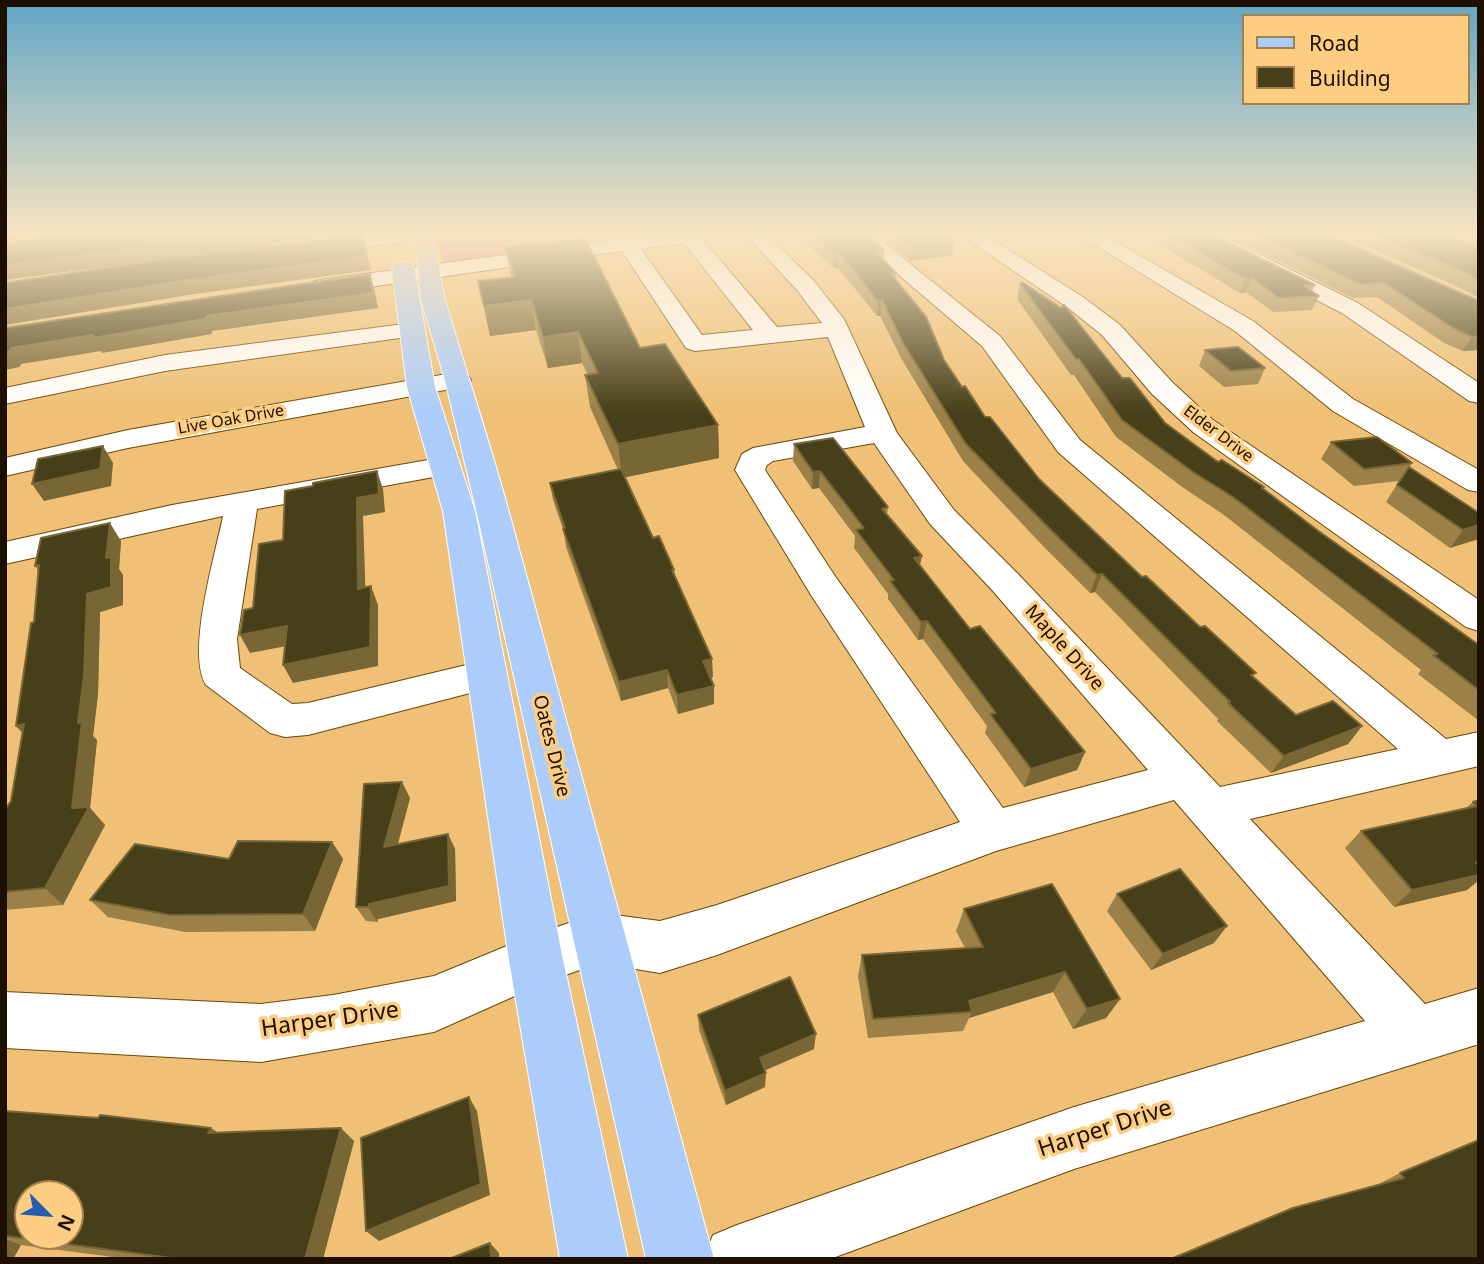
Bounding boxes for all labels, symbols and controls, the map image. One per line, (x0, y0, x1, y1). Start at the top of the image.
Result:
legend (1242, 14, 1470, 105)
text: Road (1309, 29, 1359, 57)
text: Building (1309, 64, 1391, 92)
street label: Live Oak Drive (176, 401, 286, 439)
street label: Elder Drive (1179, 402, 1257, 466)
street label: Maple Drive (1020, 601, 1108, 695)
street label: Oates Drive (527, 693, 575, 799)
street label: Harper Drive (259, 997, 401, 1043)
street label: Harper Drive (1035, 1094, 1175, 1164)
north arrow (14, 1180, 84, 1250)
text: N (51, 1211, 81, 1236)

